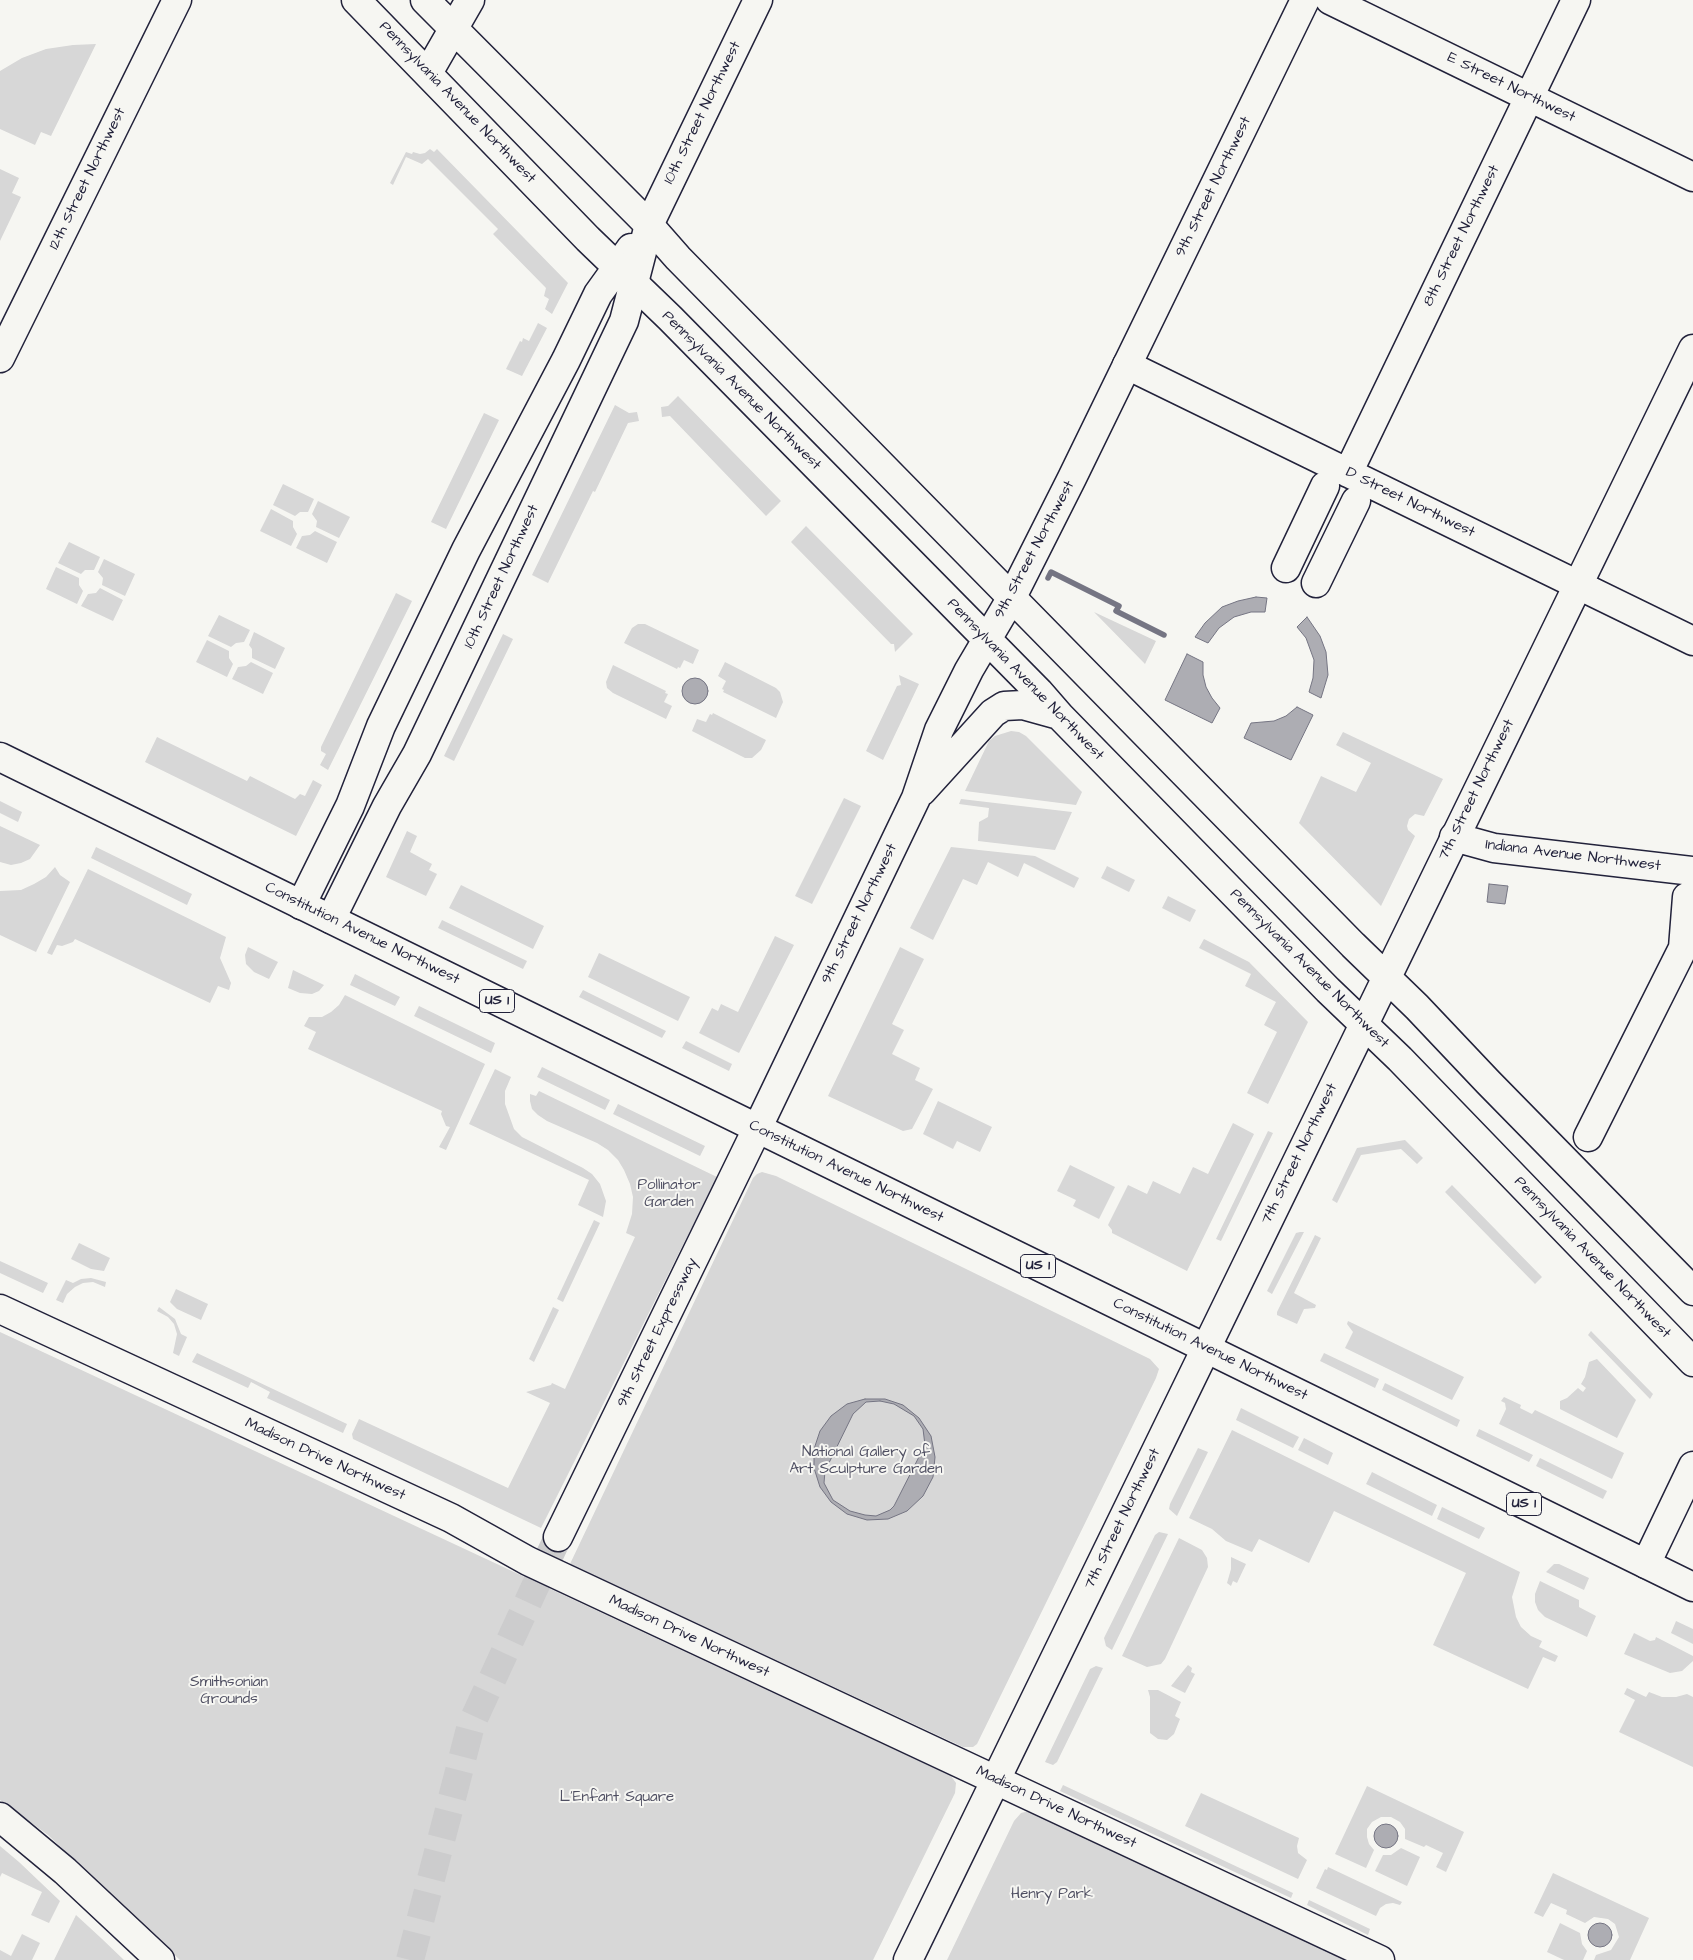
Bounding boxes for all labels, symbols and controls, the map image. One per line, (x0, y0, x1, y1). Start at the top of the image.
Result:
street label: Pennsylvania Avenue Northwest (375, 18, 539, 188)
street label: 10th Street Northwest (661, 39, 745, 187)
street label: E Street Northwest (1444, 49, 1578, 127)
street label: 12th Street Northwest (46, 105, 130, 253)
street label: 9th Street Northwest (1172, 114, 1256, 260)
street label: 8th Street Northwest (1420, 162, 1504, 310)
street label: Pennsylvania Avenue Northwest (658, 308, 824, 474)
street label: D Street Northwest (1342, 464, 1478, 542)
street label: 9th Street Northwest (991, 478, 1079, 622)
street label: 10th Street Northwest (461, 502, 543, 652)
street label: Pennsylvania Avenue Northwest (943, 595, 1107, 765)
street label: 7th Street Northwest (1435, 717, 1519, 863)
street label: Indiana Avenue Northwest (1484, 836, 1662, 876)
street label: 9th Street Northwest (818, 841, 902, 987)
street label: Constitution Avenue Northwest (262, 879, 462, 989)
street label: Pennsylvania Avenue Northwest (1226, 886, 1392, 1052)
road number: US 1 (480, 989, 514, 1012)
street label: 7th Street Northwest (1258, 1081, 1342, 1227)
street label: Constitution Avenue Northwest (746, 1117, 946, 1227)
street label: Pennsylvania Avenue Northwest (1510, 1173, 1674, 1343)
park label: Pollinator Garden (638, 1177, 700, 1212)
road number: US 1 (1020, 1254, 1056, 1278)
street label: 9th Street Expressway (614, 1255, 702, 1411)
street label: Constitution Avenue Northwest (1110, 1295, 1310, 1405)
street label: Madison Drive Northwest (242, 1415, 408, 1505)
park label: National Gallery of Art Sculpture Garden (789, 1444, 943, 1479)
street label: 7th Street Northwest (1081, 1446, 1165, 1592)
road number: US 1 (1506, 1492, 1542, 1516)
street label: Madison Drive Northwest (606, 1592, 772, 1682)
park label: Smithsonian Grounds (190, 1674, 268, 1709)
street label: Madison Drive Northwest (973, 1763, 1139, 1853)
park label: L'Enfant Square (560, 1789, 674, 1807)
park label: Henry Park (1011, 1886, 1093, 1904)

